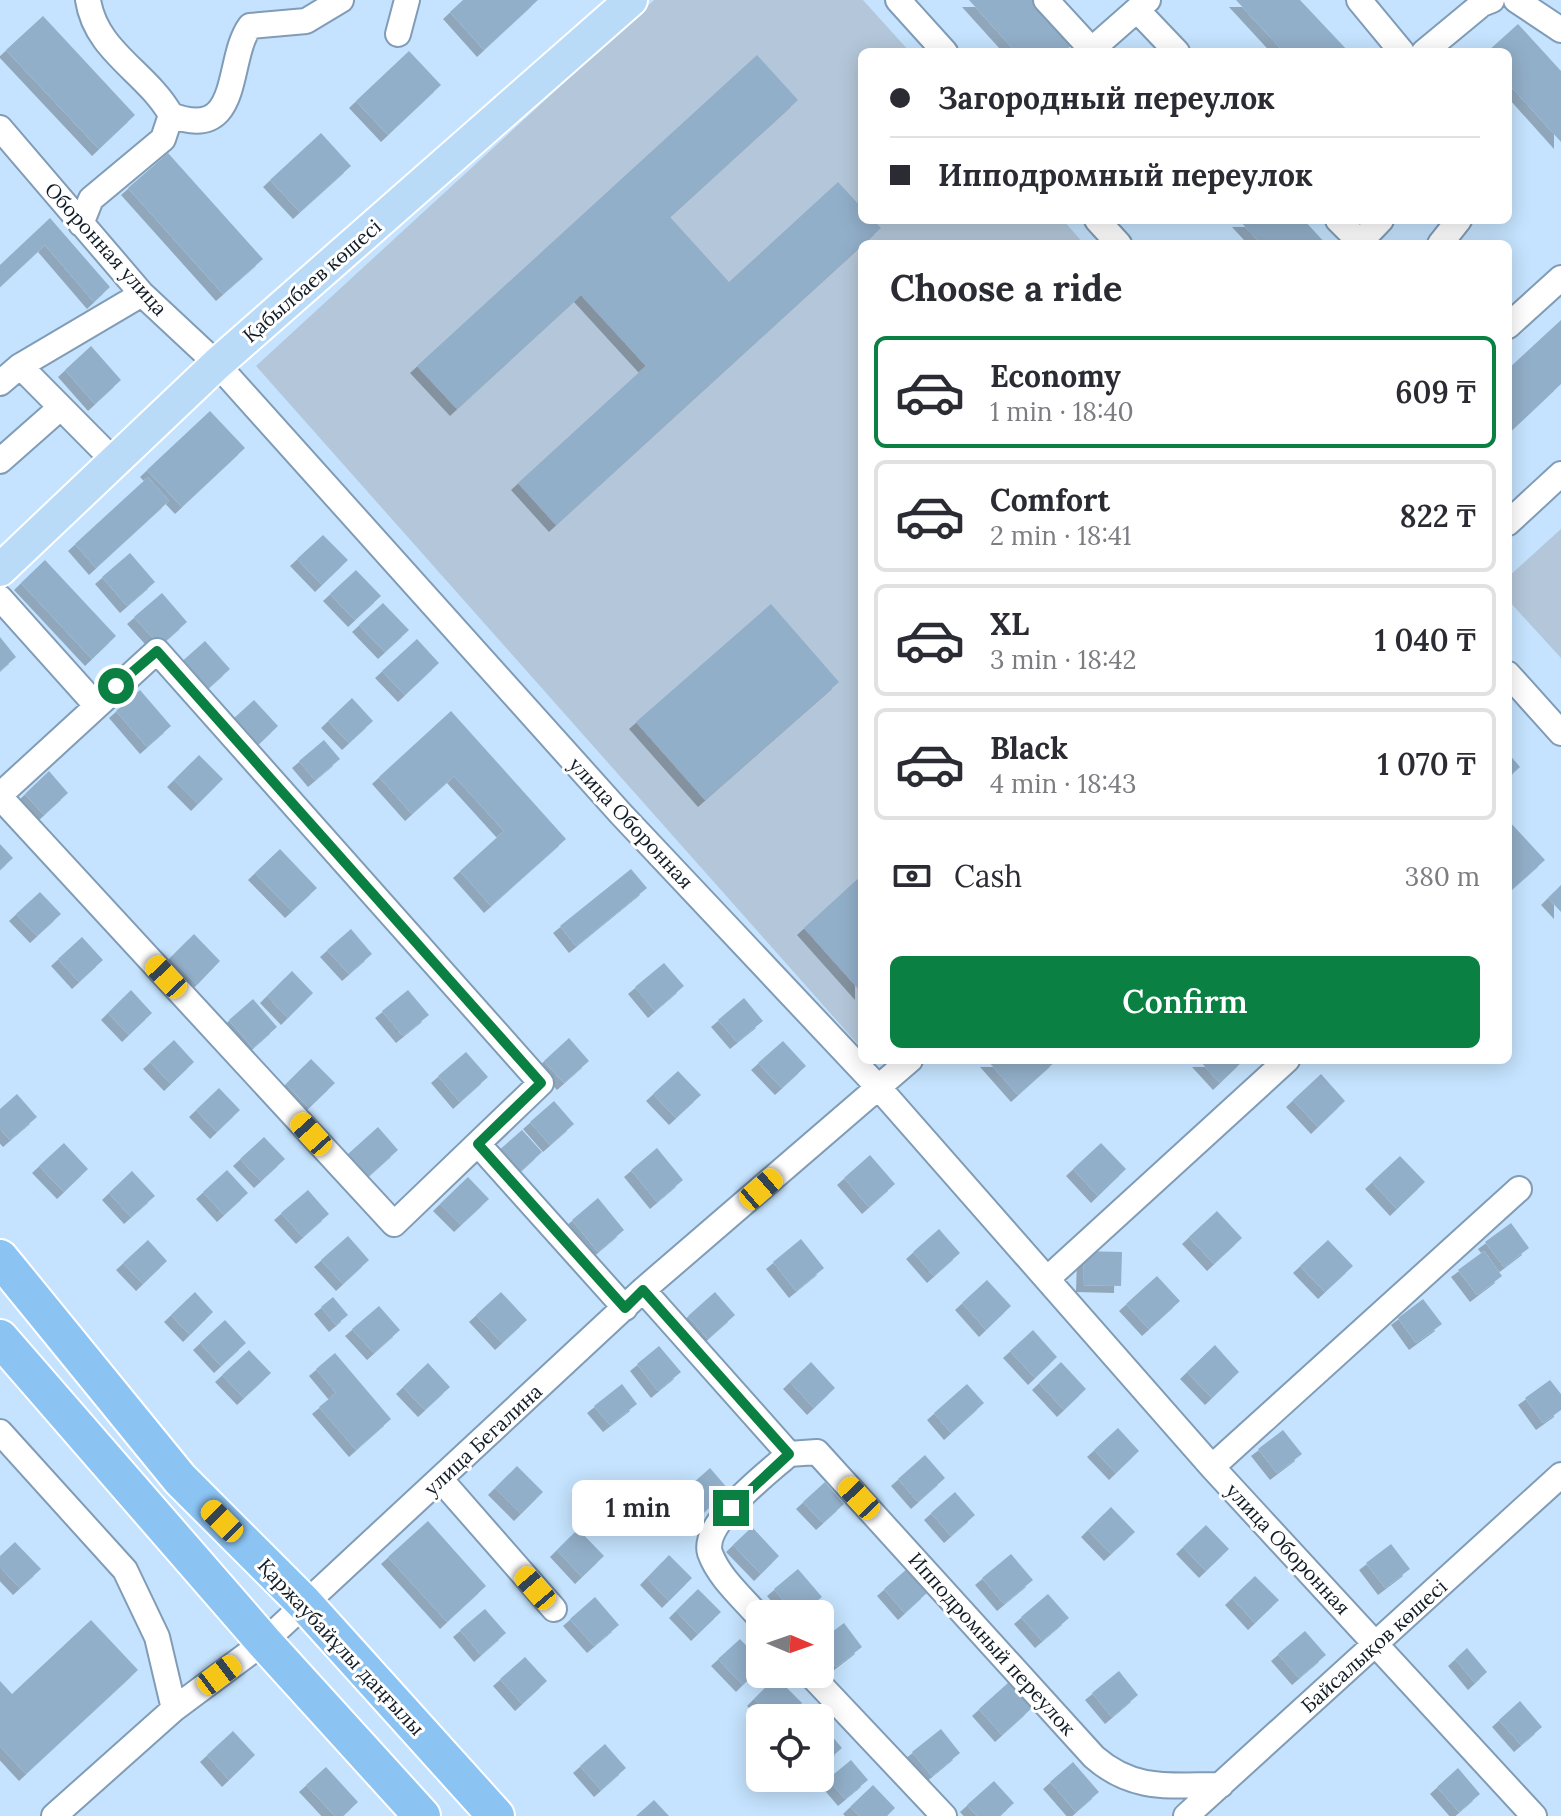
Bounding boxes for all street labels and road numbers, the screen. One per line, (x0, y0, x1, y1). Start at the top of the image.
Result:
street label: Оборонная улица (40, 177, 173, 321)
street label: Қабылбаев көшесі (237, 214, 386, 348)
street label: улица Оборонная (564, 752, 699, 894)
street label: улица Бегалина (418, 1379, 547, 1501)
street label: улица Оборонная (1221, 1478, 1356, 1620)
street label: Ипподромный переулок (903, 1547, 1081, 1741)
street label: Қаржаубайұлы даңғылы (253, 1553, 430, 1740)
street label: Байсалықов көшесі (1296, 1574, 1452, 1718)

